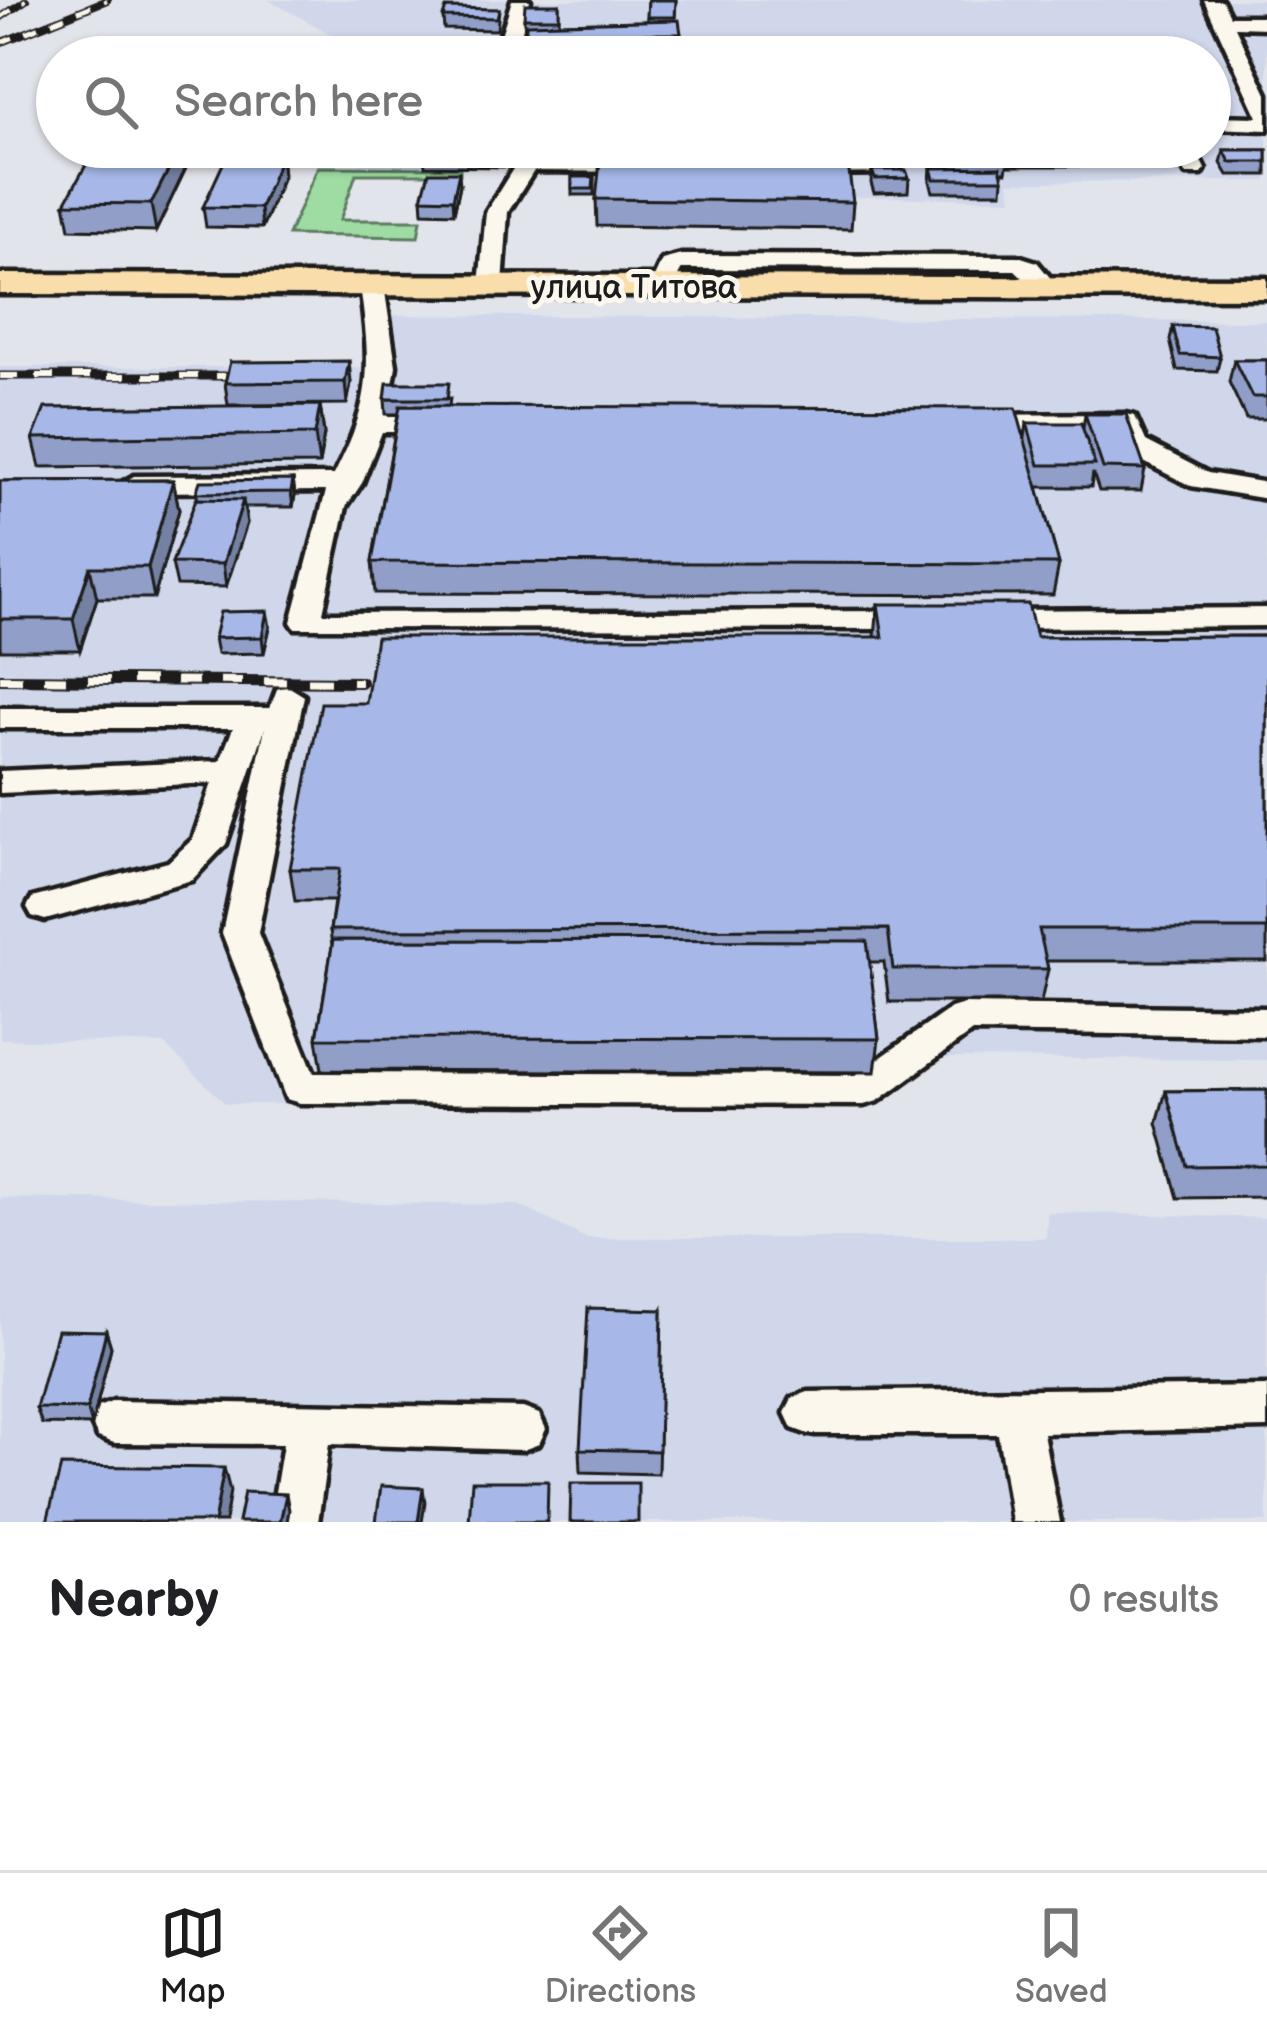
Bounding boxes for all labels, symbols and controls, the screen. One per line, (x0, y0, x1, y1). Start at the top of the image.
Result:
search box (36, 36, 1231, 168)
icon: search (78, 69, 144, 135)
text: Search here (174, 75, 423, 130)
street label: улица Титова (531, 268, 737, 308)
text: Nearby (48, 1570, 219, 1631)
text: 0 results (1068, 1577, 1219, 1624)
tab: Map (159, 1900, 226, 2012)
tab: Directions (544, 1900, 696, 2012)
tab: Saved (1015, 1900, 1108, 2012)

